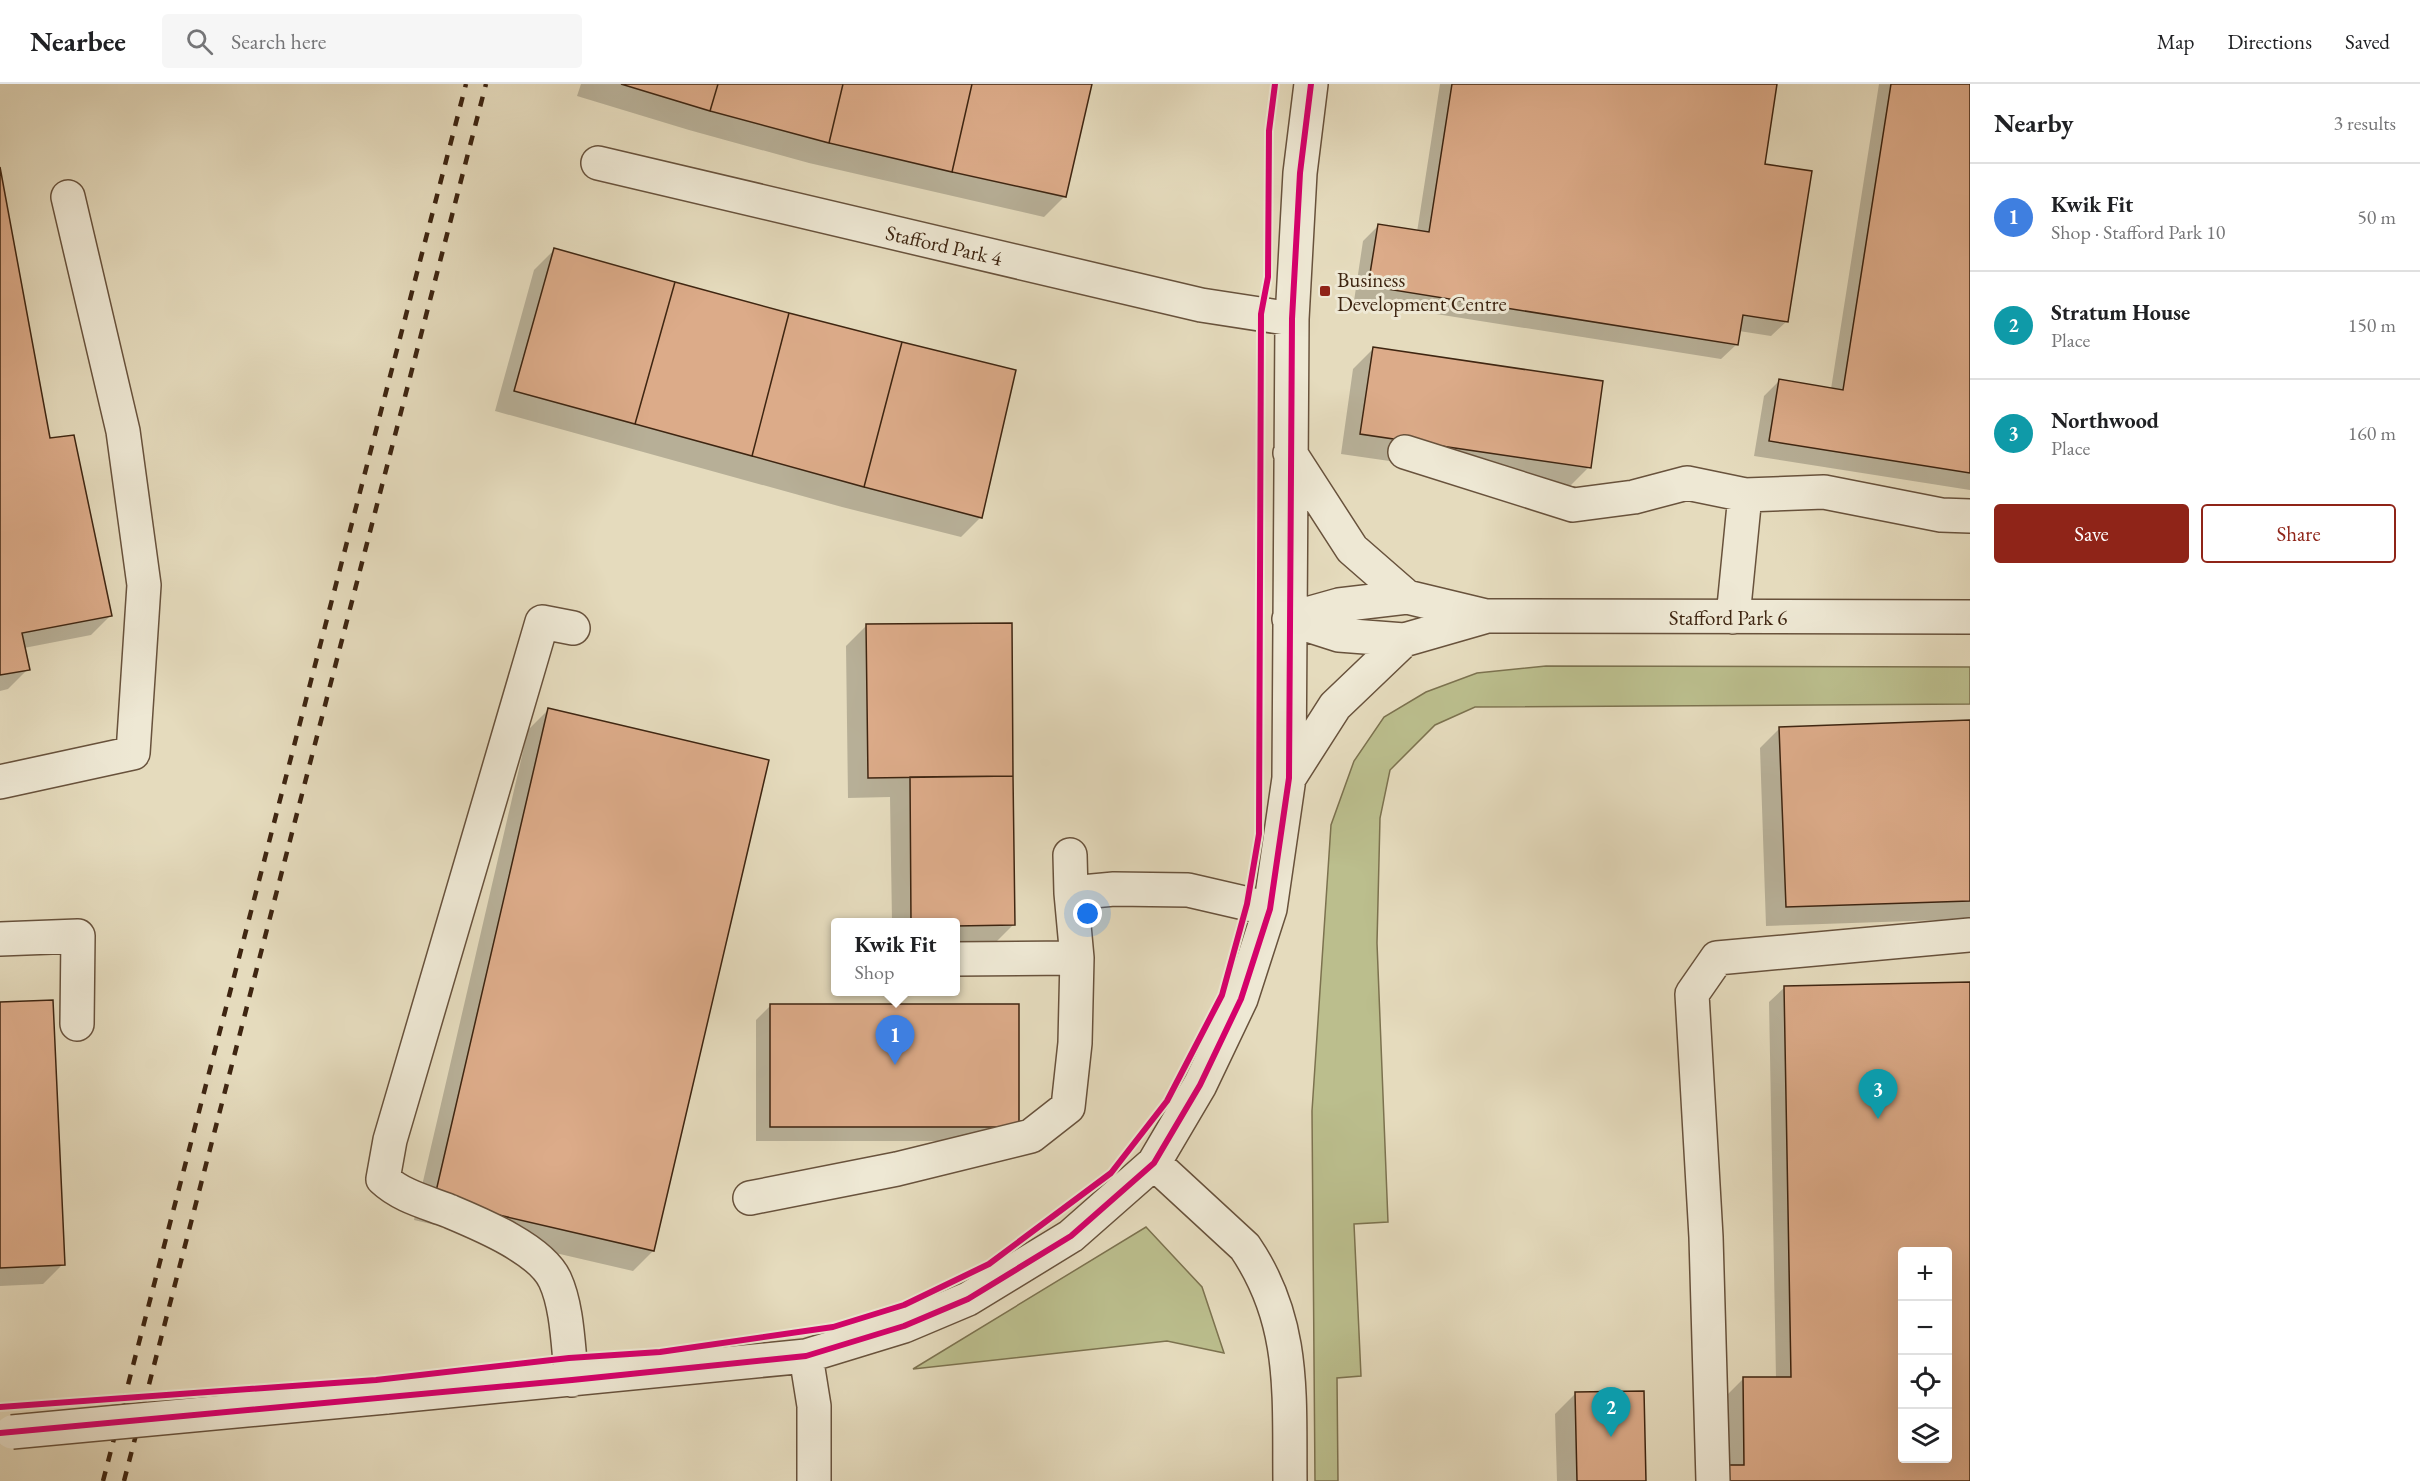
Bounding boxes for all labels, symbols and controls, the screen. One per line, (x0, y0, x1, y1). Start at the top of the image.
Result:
search box (162, 14, 582, 68)
text: Nearbee (30, 23, 126, 59)
icon: search (183, 25, 216, 58)
text: Search here (231, 27, 326, 56)
text: Map (2157, 28, 2194, 55)
text: Directions (2227, 28, 2312, 55)
text: Saved (2345, 28, 2390, 55)
text: Nearby (1994, 106, 2074, 140)
text: 3 results (2333, 110, 2396, 136)
text: Kwik Fit (2051, 190, 2133, 219)
text: 1 (2008, 204, 2019, 230)
text: 50 m (2357, 204, 2396, 230)
street label: Stafford Park 4 (883, 219, 1006, 272)
text: Shop · Stafford Park 10 (2051, 219, 2225, 245)
place label: Business Development Centre (1337, 266, 1507, 317)
marker: Business Development Centre (1318, 284, 1332, 298)
text: Stratum House (2051, 298, 2190, 327)
text: 2 (2008, 312, 2019, 338)
text: 150 m (2348, 312, 2396, 338)
text: Place (2051, 327, 2090, 353)
text: Northwood (2051, 406, 2159, 435)
text: 3 (2008, 420, 2019, 446)
text: 160 m (2348, 420, 2396, 446)
text: Place (2051, 435, 2090, 461)
button: Save (1994, 504, 2189, 563)
button: Share (2201, 504, 2396, 563)
street label: Stafford Park 6 (1669, 604, 1787, 631)
your location (1073, 899, 1102, 928)
popup (831, 918, 960, 996)
text: Kwik Fit (854, 930, 937, 959)
text: Shop (854, 959, 894, 985)
pin: 1 (876, 1016, 914, 1065)
pin: 3 (1858, 1070, 1898, 1119)
map controls (1898, 1247, 1952, 1463)
button: + (1898, 1247, 1952, 1301)
button: − (1898, 1301, 1952, 1355)
button: locate (1898, 1355, 1952, 1409)
pin: 2 (1592, 1388, 1630, 1437)
button: layers (1898, 1409, 1952, 1463)

